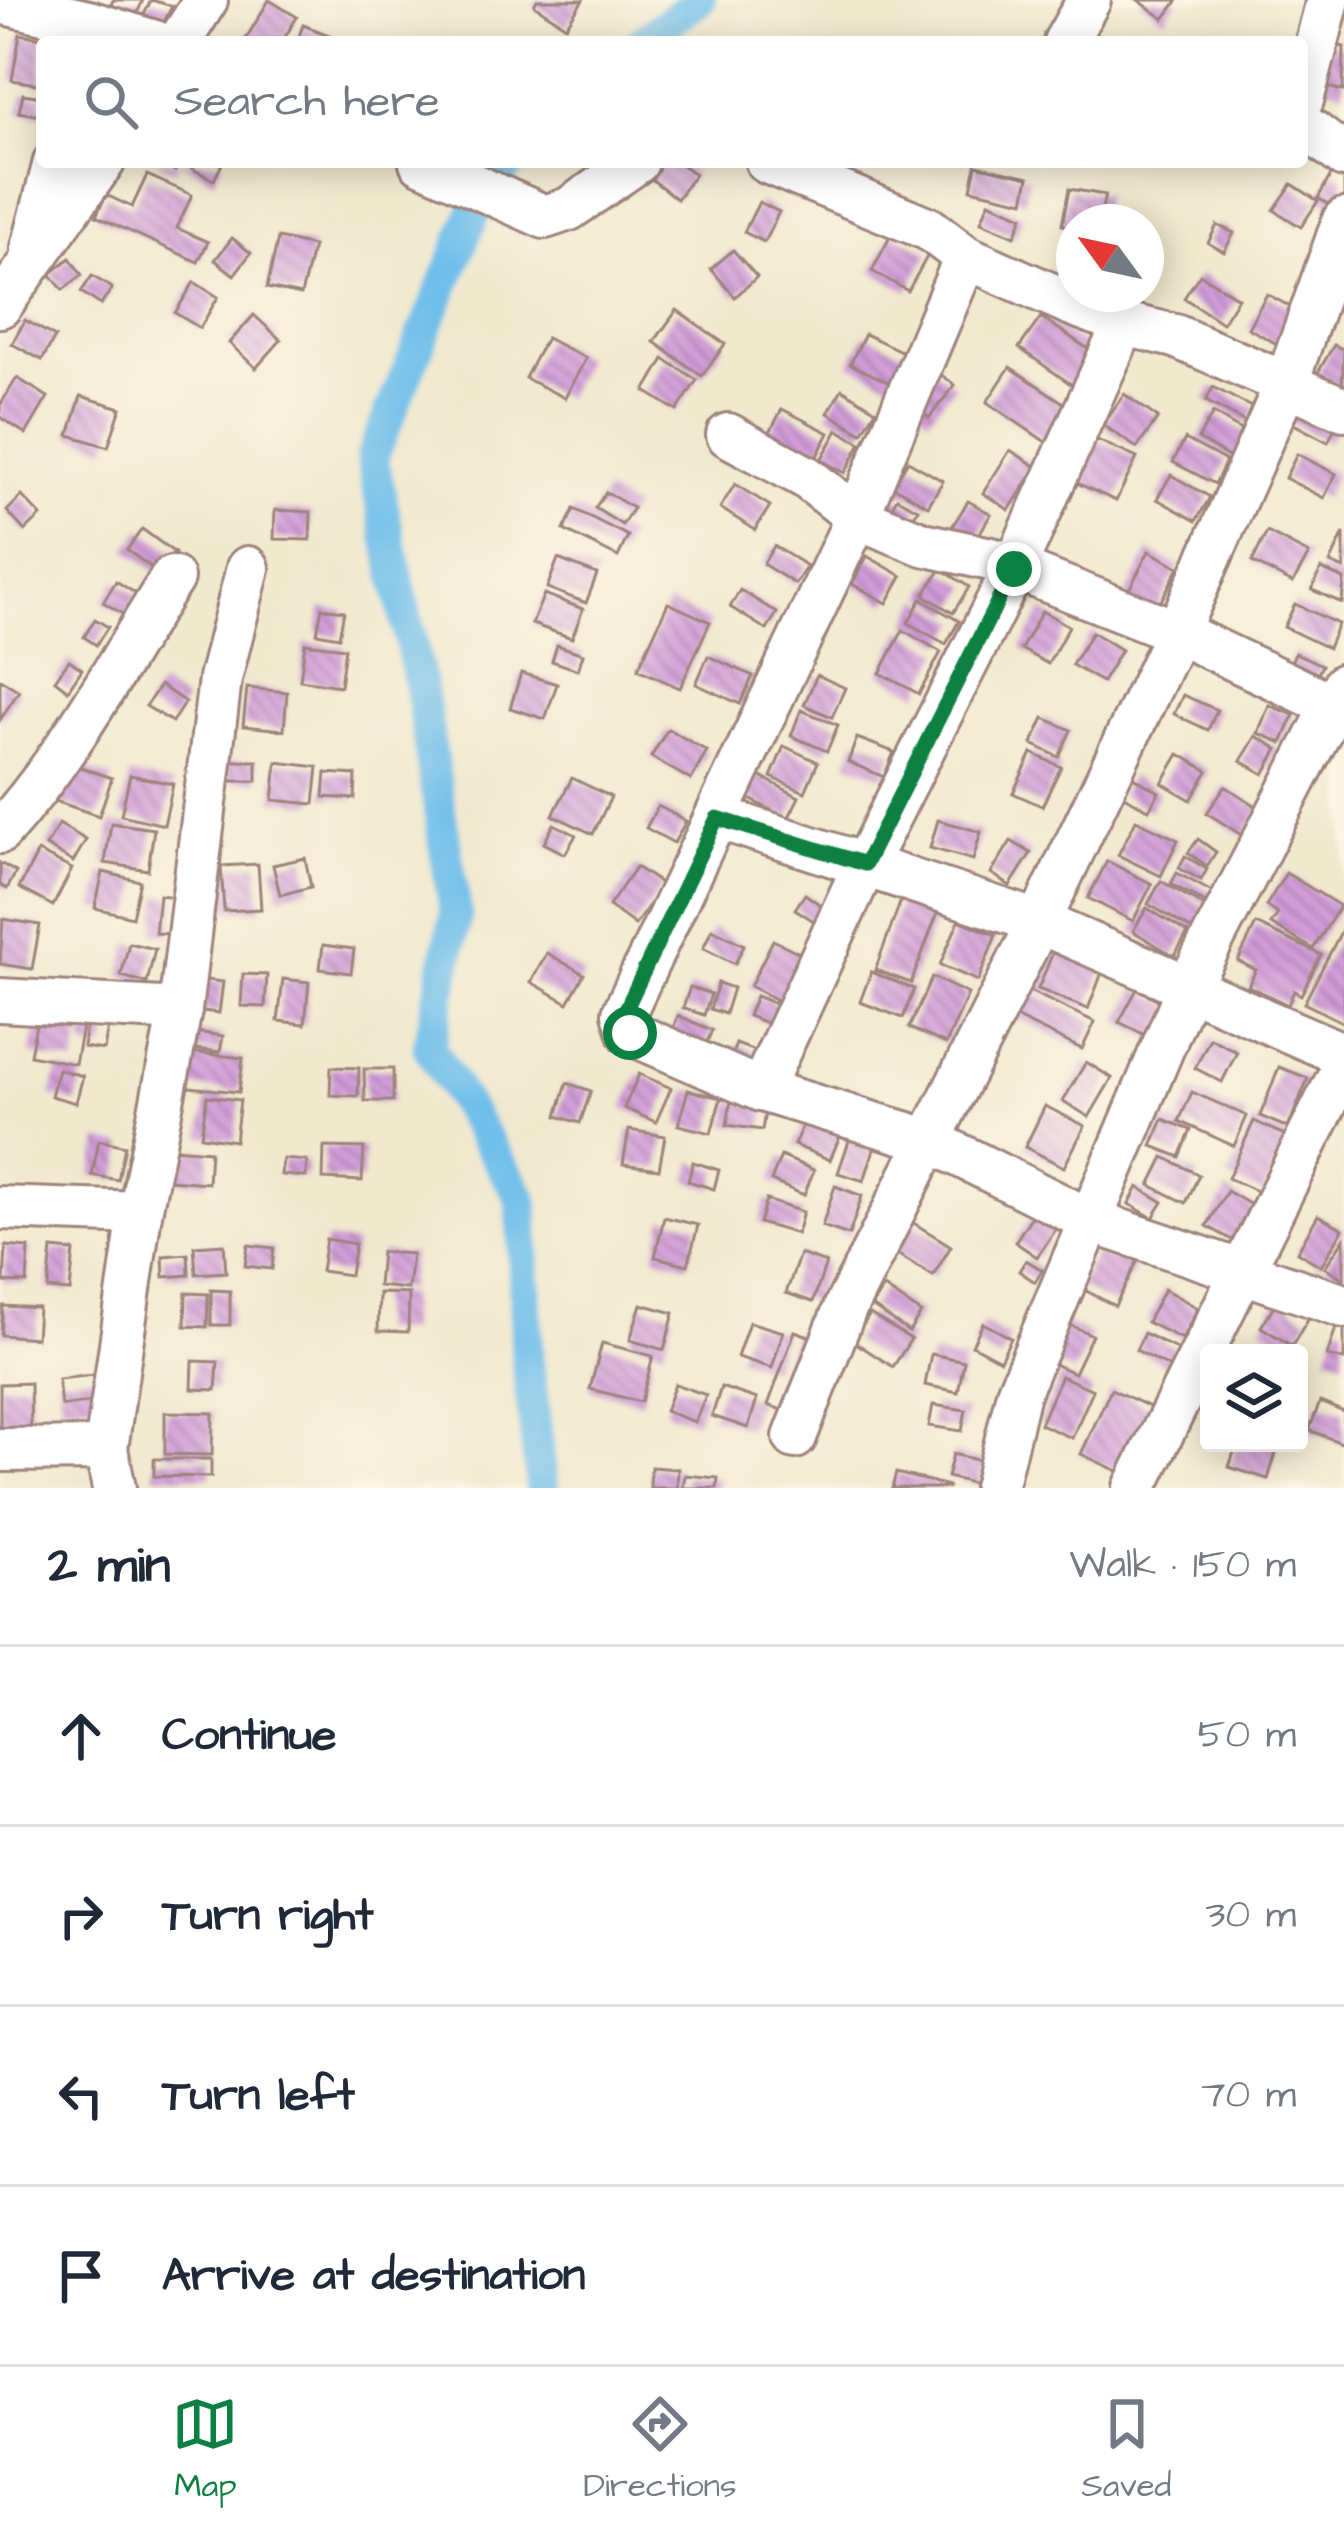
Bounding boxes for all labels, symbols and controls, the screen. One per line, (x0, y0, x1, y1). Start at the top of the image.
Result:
search box (36, 36, 1308, 168)
icon: search (78, 69, 144, 135)
text: Search here (174, 71, 440, 133)
north arrow (1056, 204, 1164, 312)
route end (987, 542, 1041, 596)
route start (603, 1006, 657, 1060)
map controls (1200, 1344, 1308, 1452)
button: layers (1200, 1344, 1308, 1452)
text: 2 min (48, 1531, 171, 1602)
text: Walk · 150 m (1070, 1539, 1296, 1593)
icon: ahead (48, 1703, 114, 1769)
text: Continue (162, 1705, 336, 1767)
text: 50 m (1198, 1709, 1296, 1763)
icon: right (48, 1883, 114, 1949)
text: Turn right (162, 1885, 374, 1947)
text: 30 m (1206, 1889, 1296, 1943)
icon: left (48, 2063, 114, 2129)
text: Turn left (162, 2065, 355, 2127)
text: 70 m (1201, 2069, 1296, 2123)
icon: arrive (48, 2243, 114, 2309)
text: Arrive at destination (162, 2245, 585, 2307)
tab: Map (172, 2391, 238, 2509)
tab: Directions (583, 2391, 737, 2509)
tab: Saved (1082, 2391, 1172, 2509)

